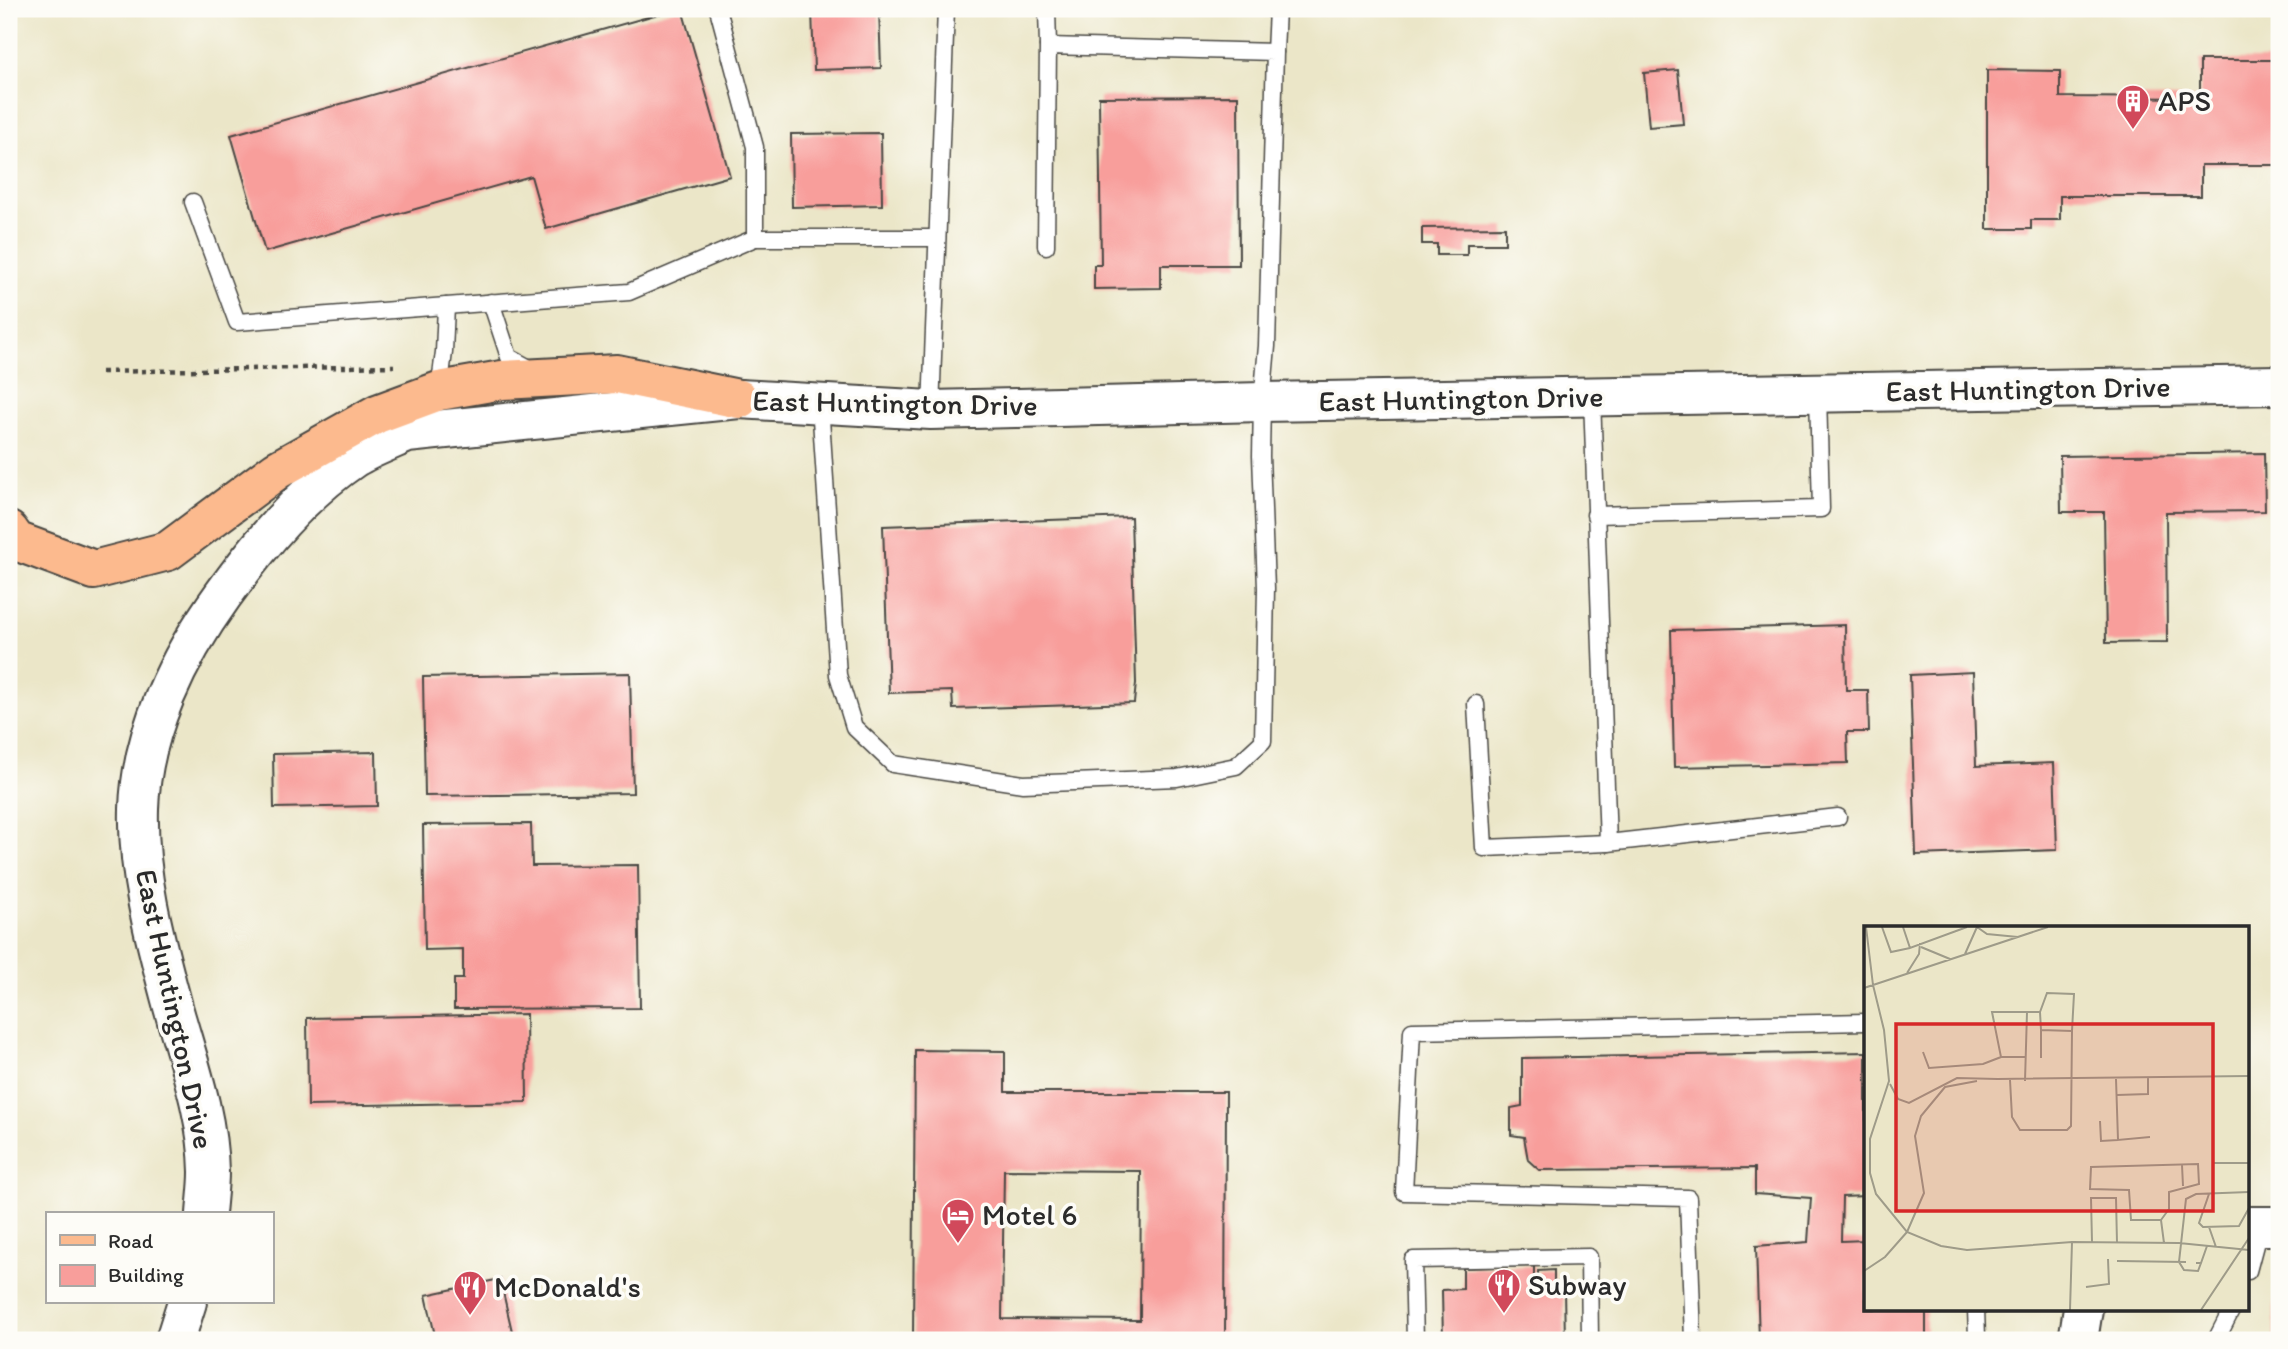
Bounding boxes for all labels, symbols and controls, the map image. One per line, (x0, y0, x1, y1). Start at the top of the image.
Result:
building icon: APS (2114, 82, 2152, 131)
place label: APS (2158, 82, 2211, 119)
street label: East Huntington Drive (1885, 368, 2171, 409)
street label: East Huntington Drive (1318, 378, 1604, 419)
street label: East Huntington Drive (752, 382, 1038, 423)
street label: East Huntington Drive (128, 866, 223, 1152)
inset map (1864, 926, 2250, 1310)
hotel icon: Motel 6 (939, 1196, 977, 1245)
place label: Motel 6 (982, 1196, 1077, 1233)
legend (46, 1212, 273, 1304)
text: Road (108, 1228, 154, 1253)
text: Building (108, 1262, 184, 1287)
restaurant icon: Subway (1485, 1266, 1523, 1315)
place label: Subway (1528, 1266, 1626, 1303)
restaurant icon: McDonald's (451, 1268, 489, 1317)
place label: McDonald's (494, 1268, 641, 1305)

